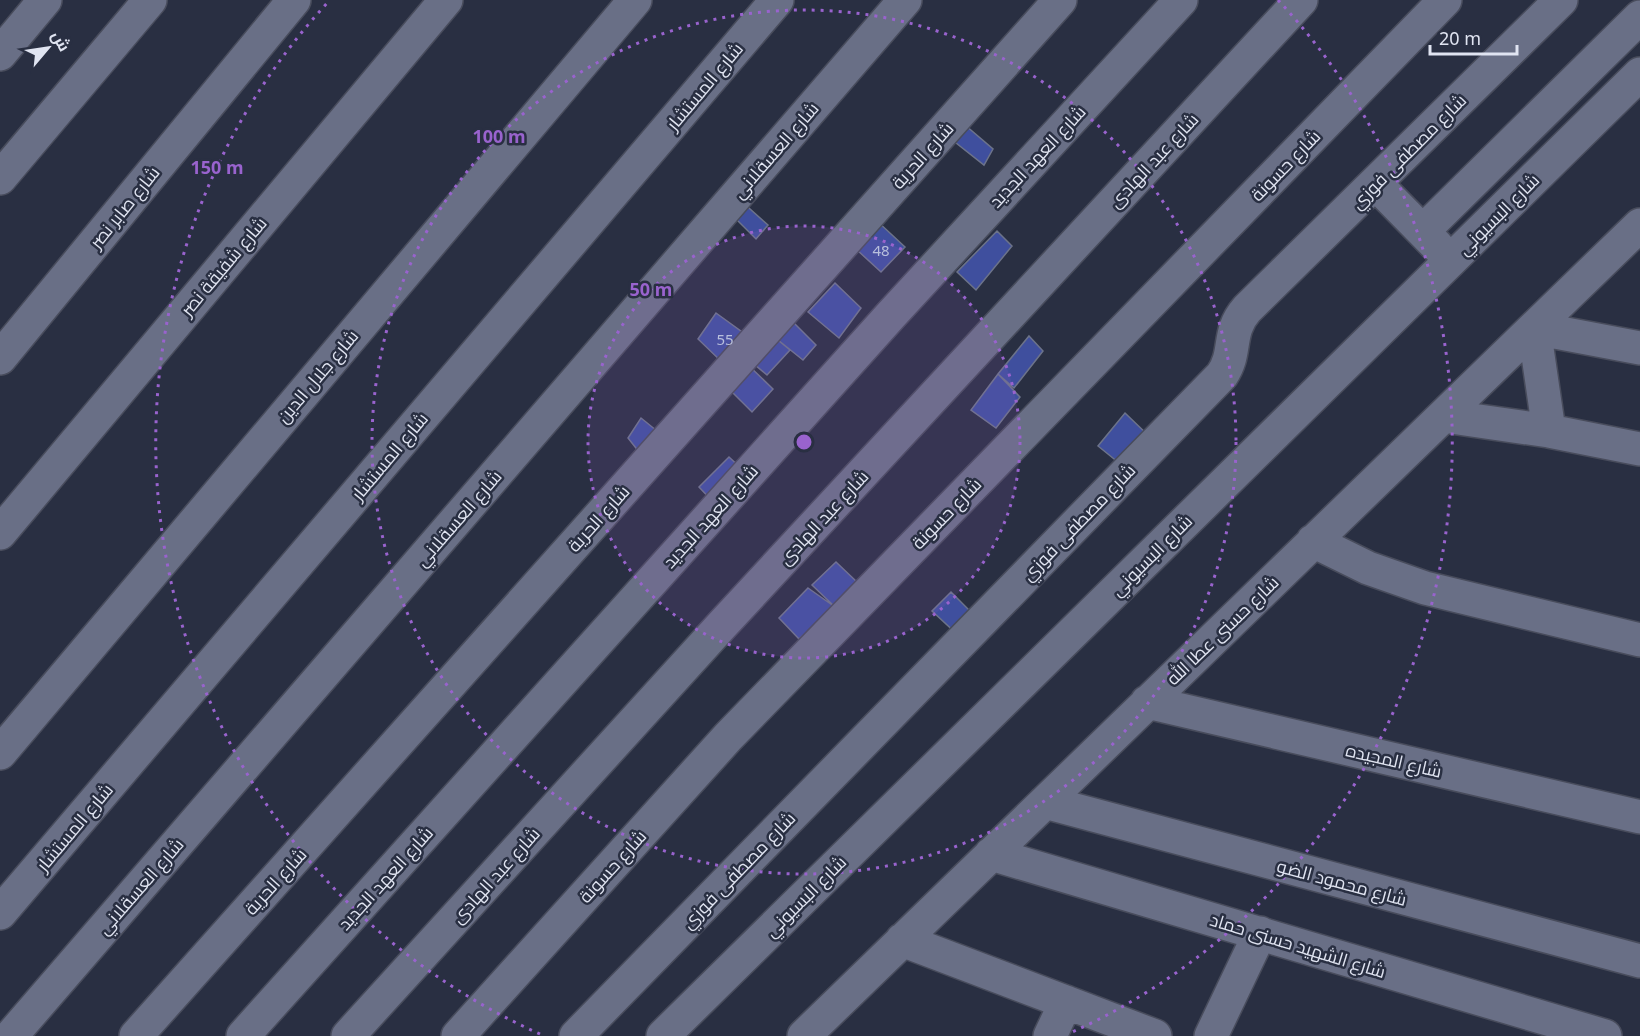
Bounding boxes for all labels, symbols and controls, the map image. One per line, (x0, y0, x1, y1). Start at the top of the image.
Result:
north arrow (18, 18, 78, 78)
scale bar (1430, 18, 1517, 56)
text: ش (47, 26, 76, 55)
text: 20 m (1439, 26, 1481, 50)
street label: شارع المستشار (660, 37, 749, 136)
street label: شارع مصطفى فوزي (1345, 88, 1473, 216)
street label: شارع العسقلاني (726, 97, 826, 205)
street label: شارع العهد الجديد (983, 100, 1091, 213)
street label: شارع عبد الهادى (1103, 107, 1204, 213)
street label: شارع الحرية (886, 116, 959, 194)
text: 100 m (472, 124, 526, 148)
street label: شارع حسونة (1245, 124, 1326, 207)
text: 150 m (190, 155, 244, 179)
street label: شارع صابر نصر (83, 161, 165, 255)
street label: شارع البسيوني (1452, 168, 1546, 262)
street label: شارع شفيقة نصر (174, 211, 272, 322)
house number: 48 (872, 240, 890, 260)
text: 50 m (630, 277, 672, 301)
street label: شارع جلال الدين (271, 324, 364, 428)
house number: 55 (716, 329, 734, 349)
street label: شارع المستشار (345, 407, 434, 506)
centre of rings (794, 432, 814, 452)
street label: شارع مصطفى فوزي (1016, 458, 1142, 588)
street label: شارع العهد الجديد (657, 459, 764, 574)
street label: شارع عبد الهادى (773, 464, 874, 570)
street label: شارع العسقلاني (409, 465, 509, 573)
street label: شارع حسونة (906, 472, 987, 555)
street label: شارع الحرية (562, 479, 635, 557)
street label: شارع البسيوني (1105, 509, 1199, 603)
street label: شارع حسنى عطا الله (1161, 570, 1284, 691)
street label: شارع المجيده (1343, 737, 1444, 784)
street label: شارع المستشار (30, 778, 119, 877)
street label: شارع مصطفى فوزي (676, 806, 802, 936)
street label: شارع العهد الجديد (332, 821, 439, 936)
street label: شارع عبد الهادى (445, 822, 545, 929)
street label: شارع حسونة (573, 824, 652, 908)
street label: شارع العسقلاني (91, 833, 191, 941)
street label: شارع الحرية (239, 842, 312, 920)
street label: شارع البسيوني (759, 850, 853, 944)
street label: شارع محمود الضو (1274, 853, 1410, 912)
street label: شارع الشهيد حسنى حماد (1207, 907, 1389, 984)

